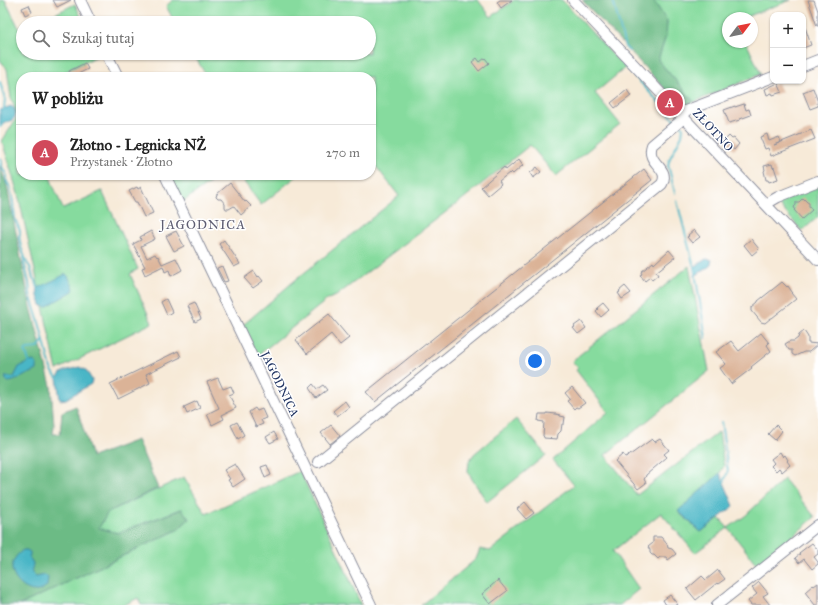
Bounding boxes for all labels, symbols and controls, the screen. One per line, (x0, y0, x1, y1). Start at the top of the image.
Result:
north arrow (722, 12, 758, 48)
map controls (770, 12, 806, 84)
button: + (770, 12, 806, 48)
search box (16, 16, 376, 60)
icon: search (30, 27, 52, 49)
text: Szukaj tutaj (62, 29, 134, 47)
button: − (770, 48, 806, 84)
text: W pobliżu (32, 88, 103, 109)
pin: A (657, 88, 683, 118)
street label: ZŁOTNO (690, 106, 736, 154)
text: Złotno - Legnicka NŻ (70, 136, 206, 154)
text: A (41, 145, 49, 161)
text: 270 m (326, 145, 360, 161)
text: Przystanek · Złotno (70, 154, 173, 170)
district label: JAGODNICA (158, 217, 246, 233)
street label: JAGODNICA (256, 347, 302, 419)
your location (525, 351, 545, 371)

